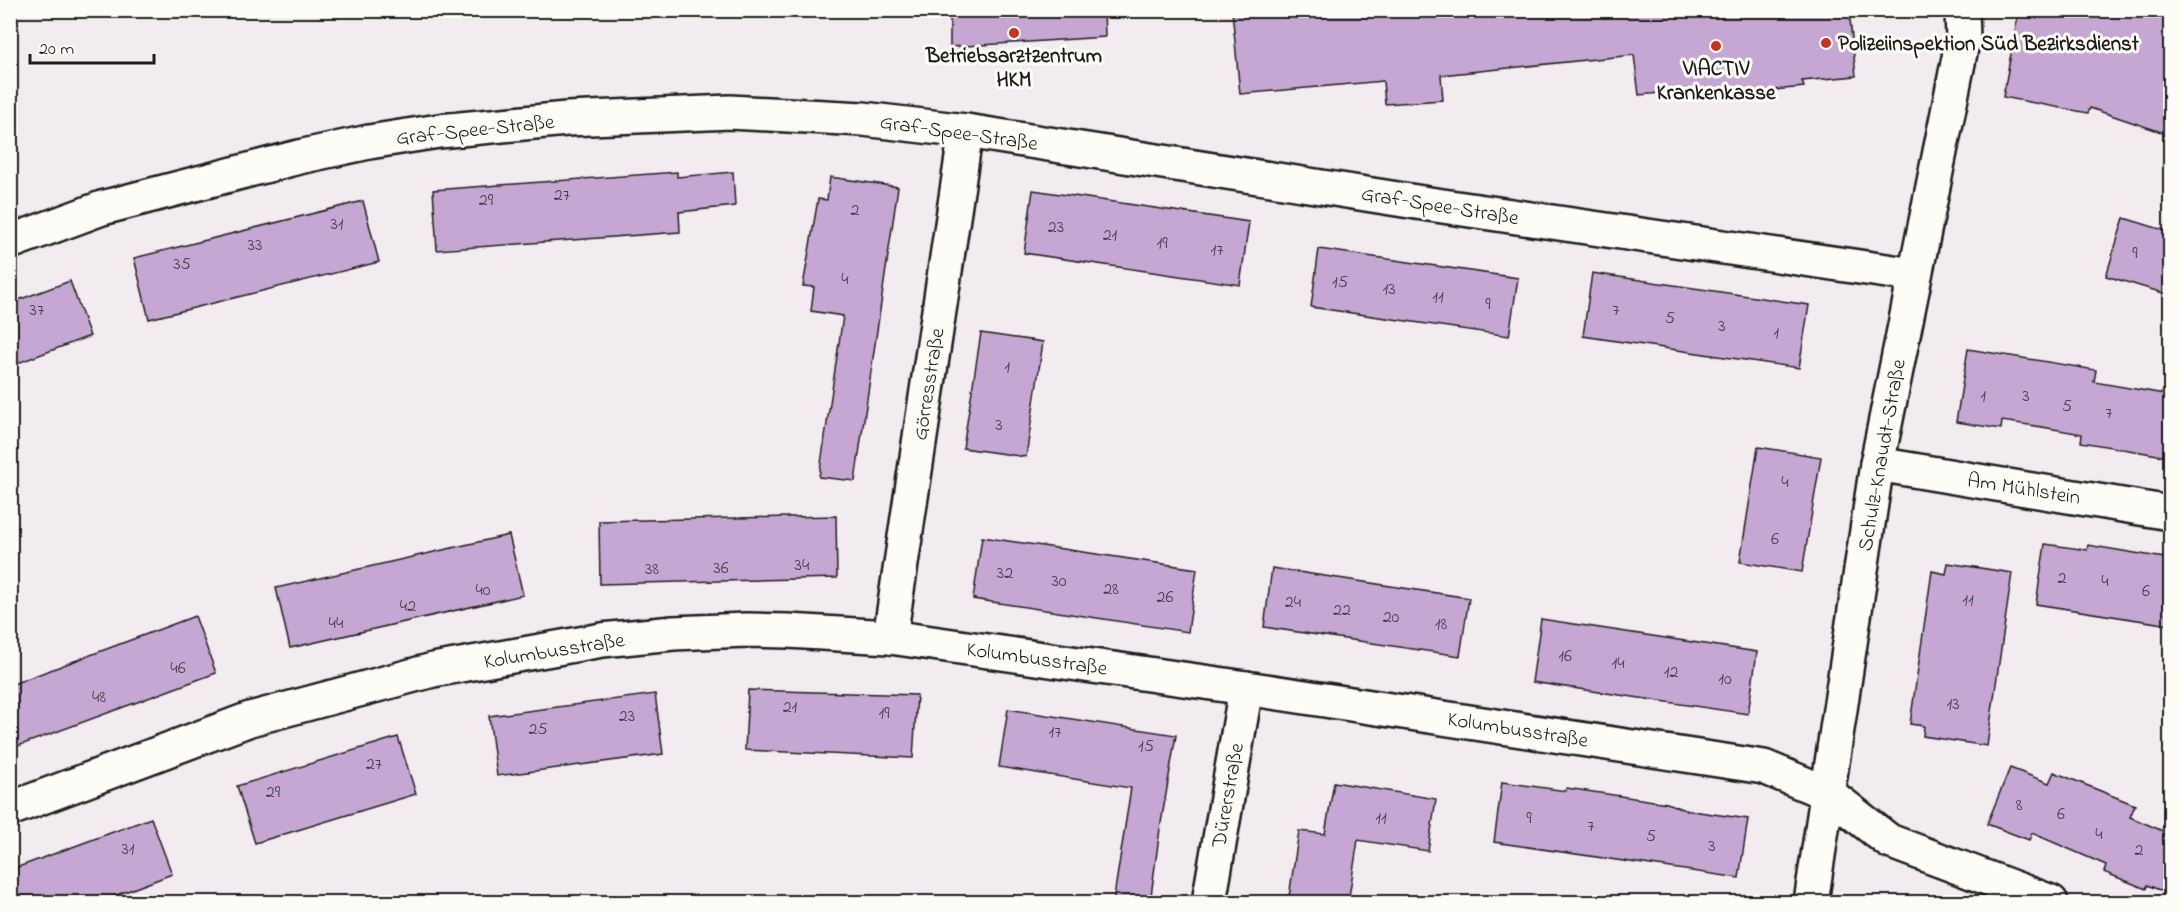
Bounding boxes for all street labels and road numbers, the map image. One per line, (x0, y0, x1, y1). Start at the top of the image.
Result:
street label: Graf-Spee-Straße (395, 108, 556, 154)
street label: Graf-Spee-Straße (878, 108, 1040, 160)
street label: Graf-Spee-Straße (1359, 180, 1521, 234)
street label: Görresstraße (906, 325, 954, 443)
street label: Schulz-Knaudt-Straße (1851, 357, 1915, 554)
street label: Am Mühlstein (1965, 466, 2082, 514)
street label: Kolumbusstraße (482, 626, 627, 678)
street label: Kolumbusstraße (964, 635, 1110, 685)
street label: Kolumbusstraße (1445, 705, 1591, 757)
street label: Dürerstraße (1205, 740, 1253, 851)

